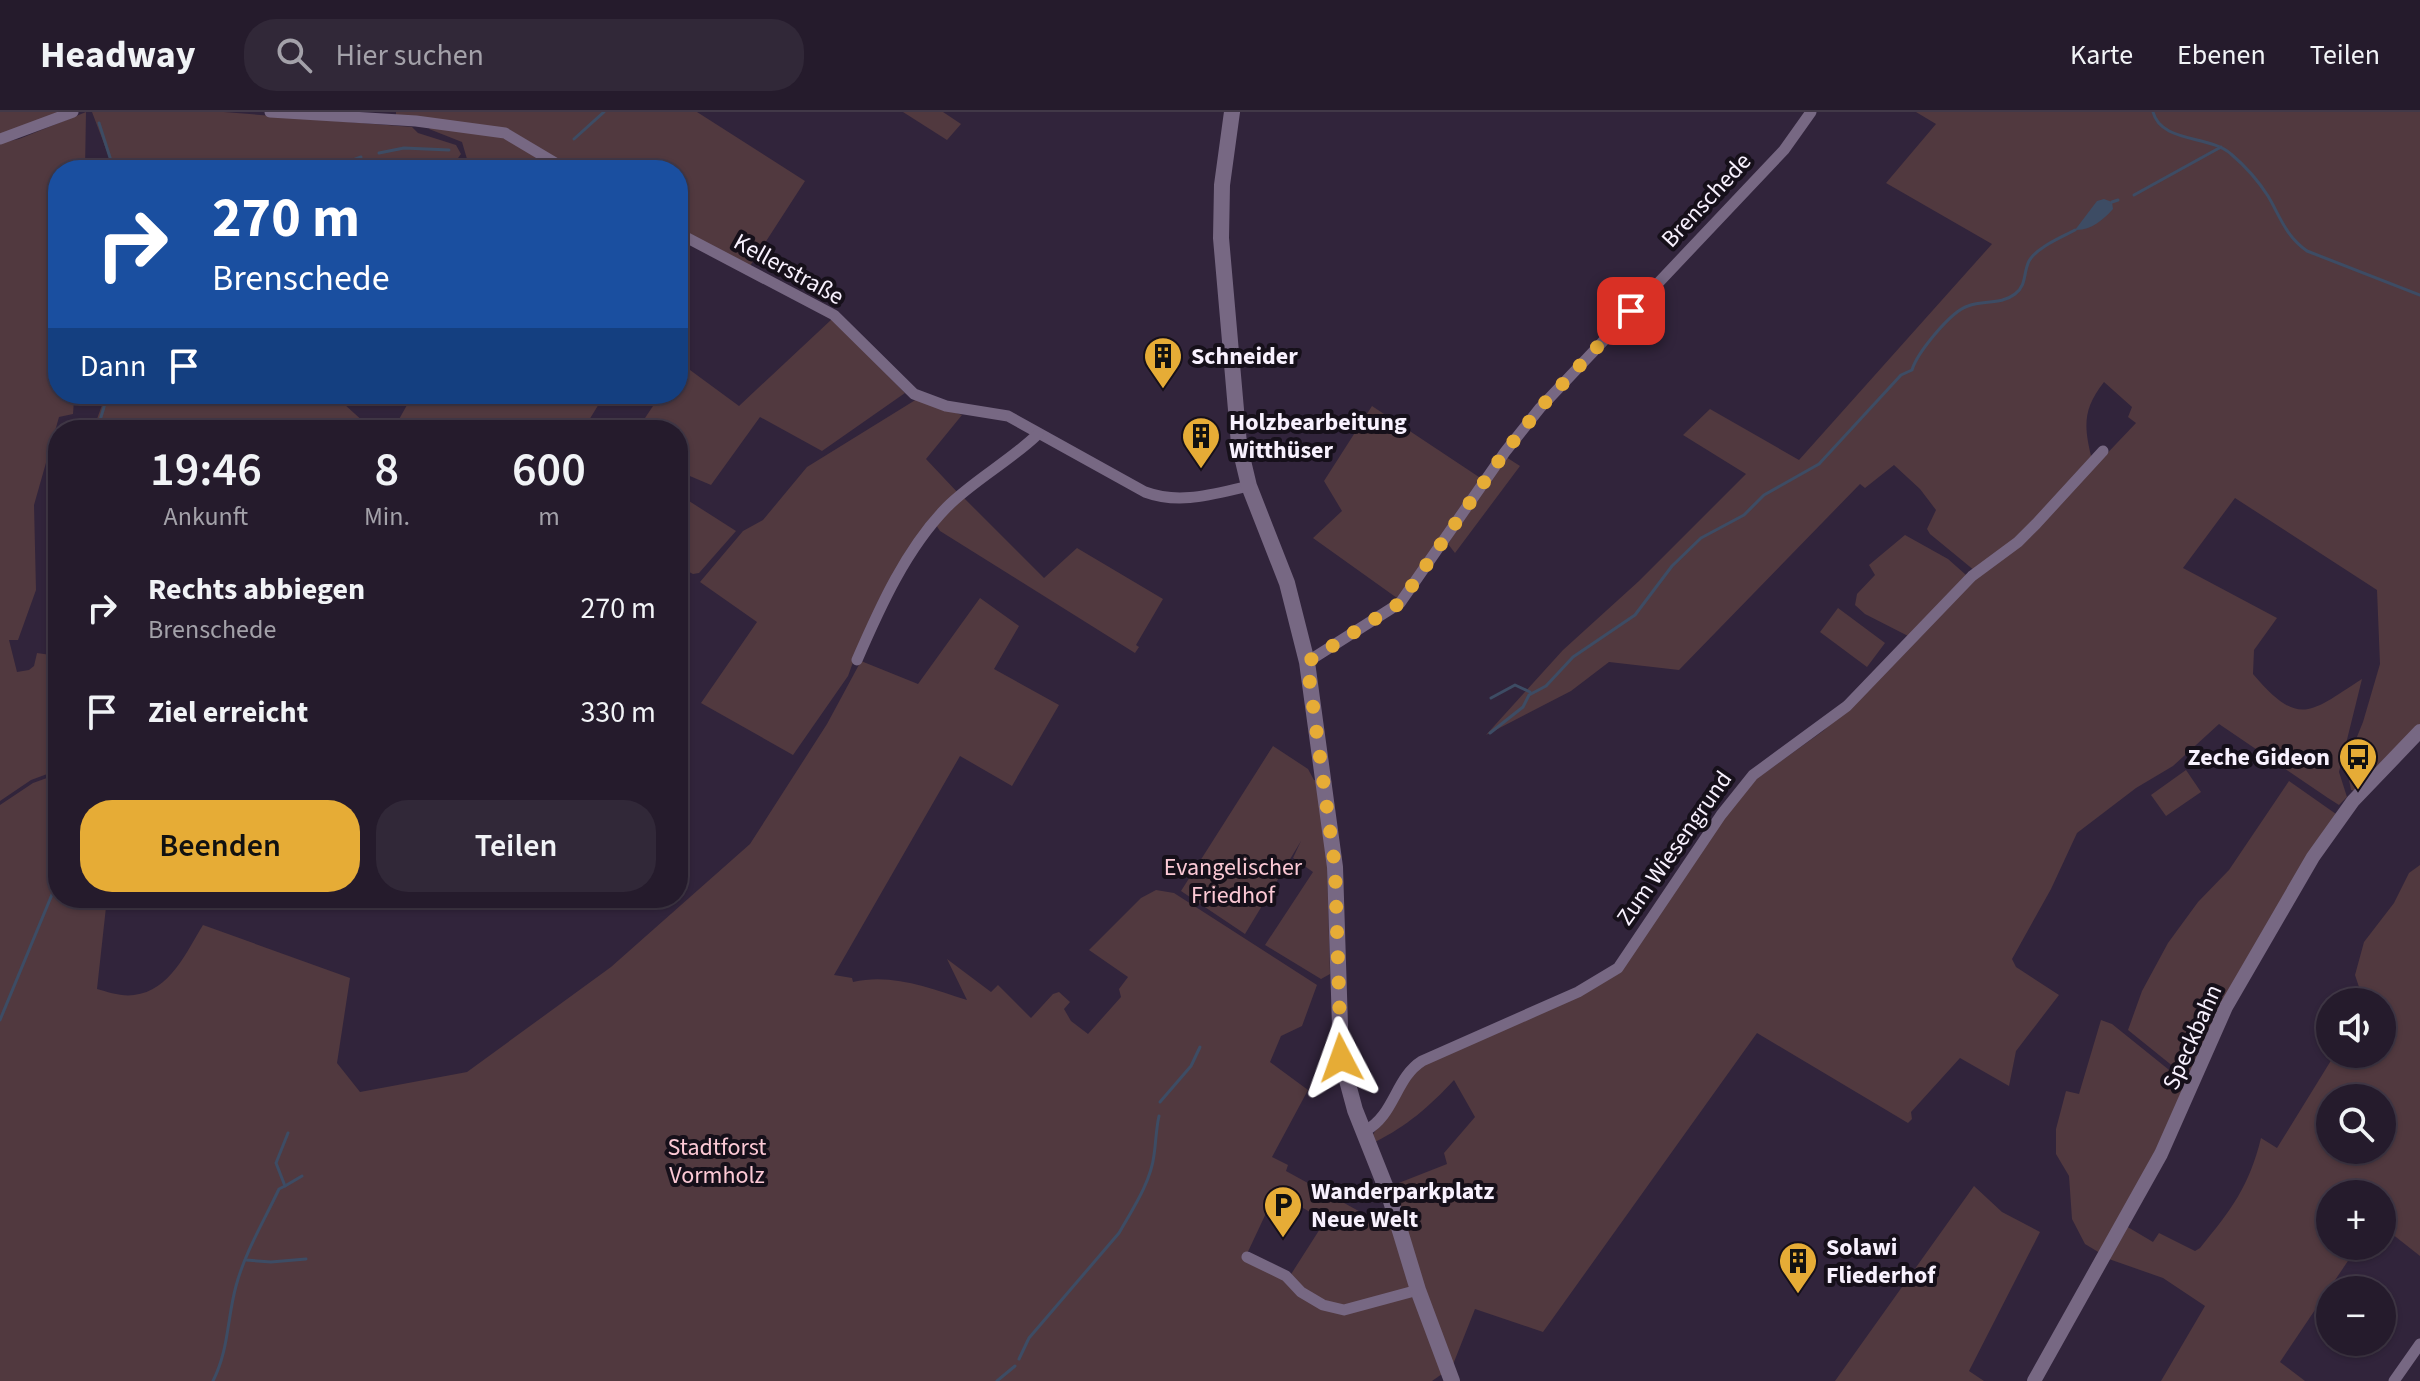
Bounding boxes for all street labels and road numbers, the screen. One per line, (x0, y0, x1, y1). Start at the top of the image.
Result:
street label: Brenschede (1653, 145, 1760, 256)
street label: Kellerstraße (727, 225, 850, 314)
street label: Zum Wiesengrund (1608, 764, 1741, 933)
street label: Speckbahn (2154, 979, 2231, 1096)

